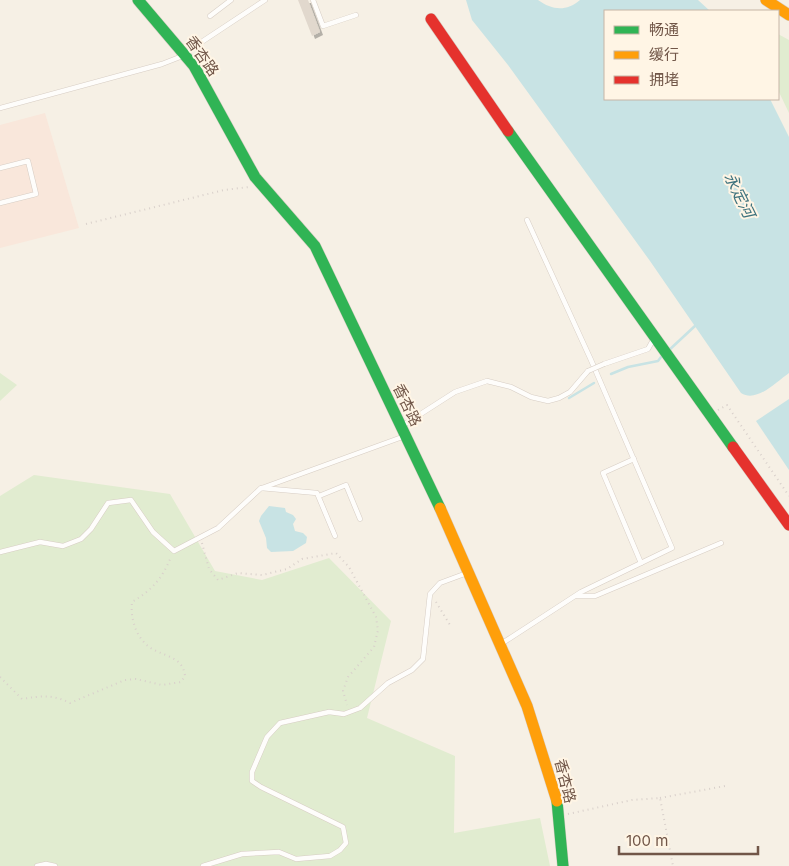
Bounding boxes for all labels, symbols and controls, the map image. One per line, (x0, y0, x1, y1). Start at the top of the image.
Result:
legend (604, 10, 779, 100)
text: 畅通 (649, 20, 679, 39)
street label: 香杏路 (182, 32, 223, 80)
text: 缓行 (649, 45, 679, 64)
text: 拥堵 (649, 70, 679, 89)
water label: 永定河 (720, 169, 761, 224)
street label: 香杏路 (389, 380, 426, 429)
street label: 香杏路 (551, 757, 580, 805)
scale bar (619, 824, 758, 856)
text: 100 m (626, 831, 668, 850)

